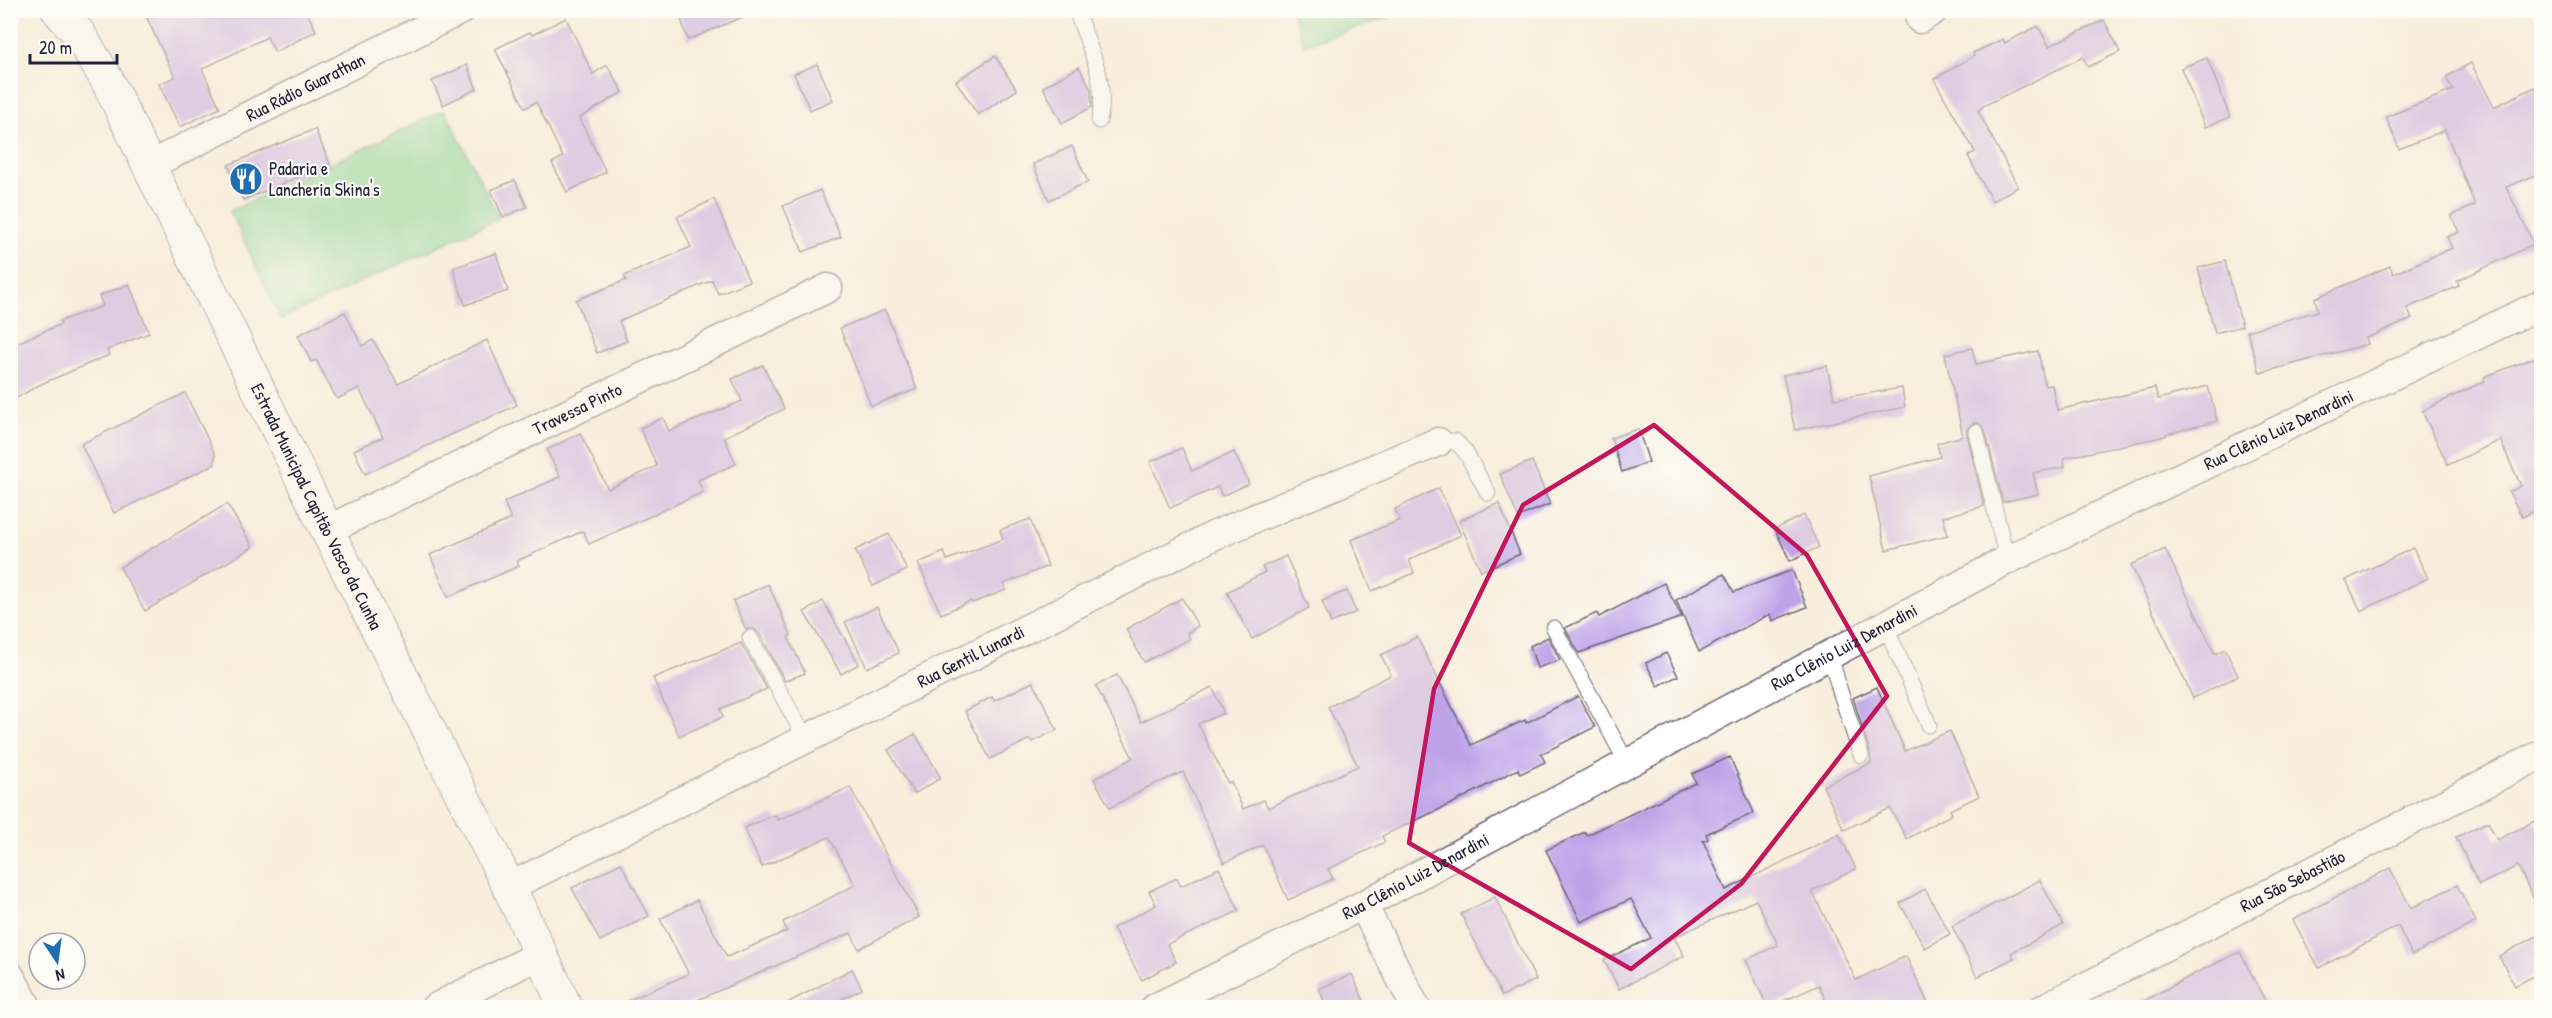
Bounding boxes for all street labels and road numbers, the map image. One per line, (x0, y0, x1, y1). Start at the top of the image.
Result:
street label: Rua Rádio Guarathan (241, 47, 369, 127)
street label: Travessa Pinto (528, 376, 626, 441)
street label: Estrada Municipal Capitão Vasco da Cunha (245, 379, 389, 634)
street label: Rua Clênio Luiz Denardini (2200, 383, 2357, 476)
street label: Rua Clênio Luiz Denardini (1766, 597, 1922, 696)
street label: Rua Gentil Lunardi (913, 619, 1028, 694)
street label: Rua Clênio Luiz Denardini (1338, 827, 1493, 925)
street label: Rua São Sebastião (2236, 844, 2349, 918)

